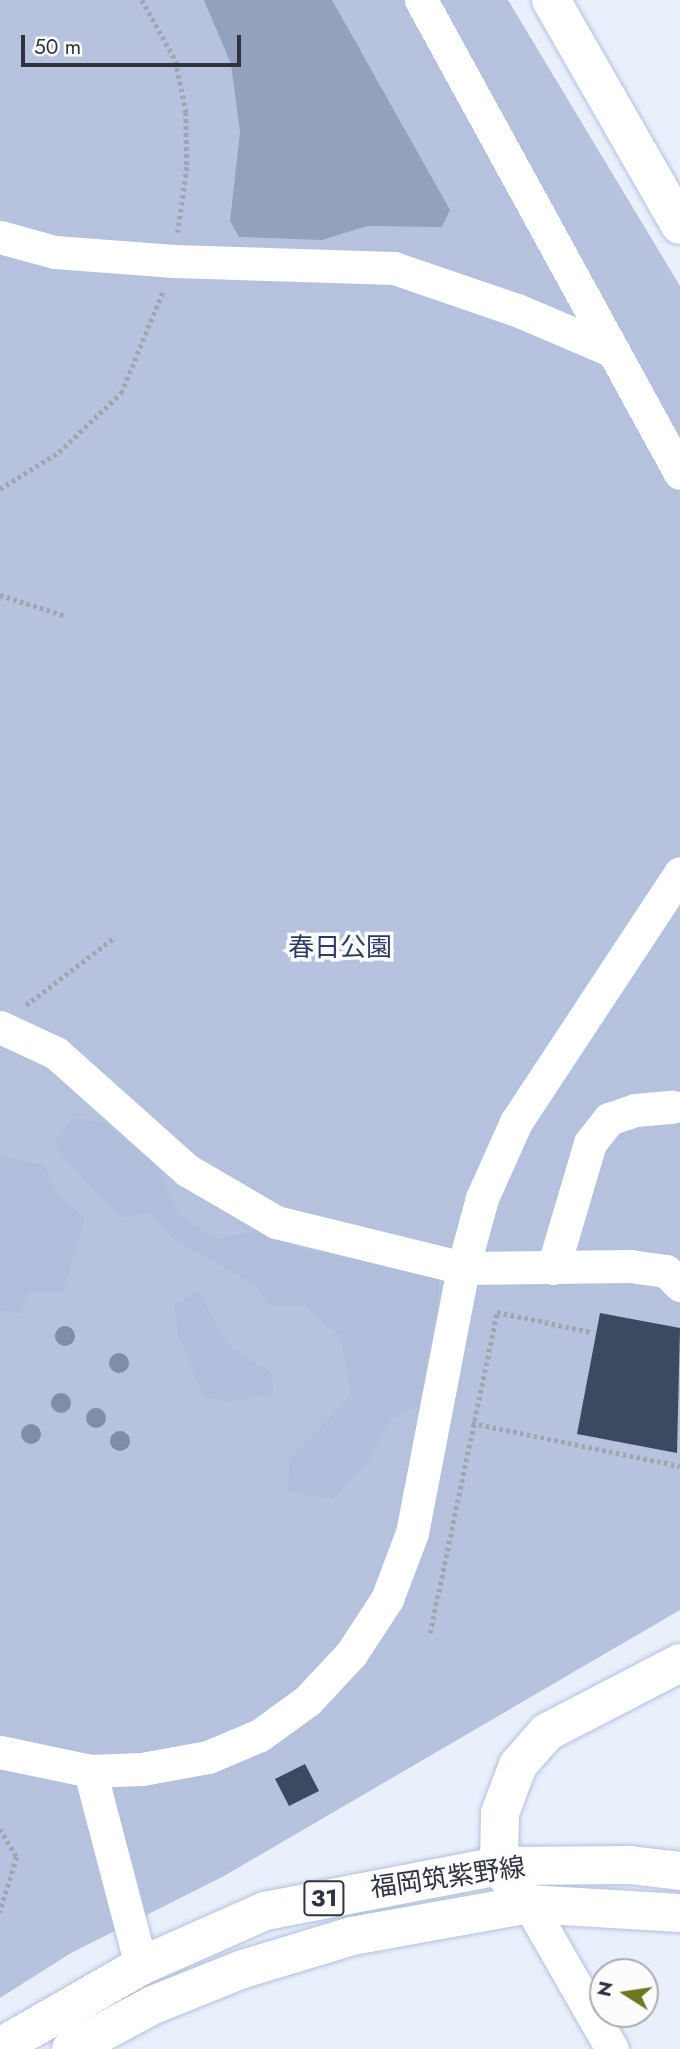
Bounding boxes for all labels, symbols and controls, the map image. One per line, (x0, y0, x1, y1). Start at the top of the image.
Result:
scale bar (24, 21, 245, 65)
text: 50 m (34, 32, 81, 62)
park label: 春日公園 (288, 932, 392, 964)
street label: 福岡筑紫野線 (369, 1852, 527, 1904)
road number: 31 (303, 1878, 345, 1919)
north arrow (589, 1958, 659, 2028)
text: N (590, 1979, 620, 1999)

